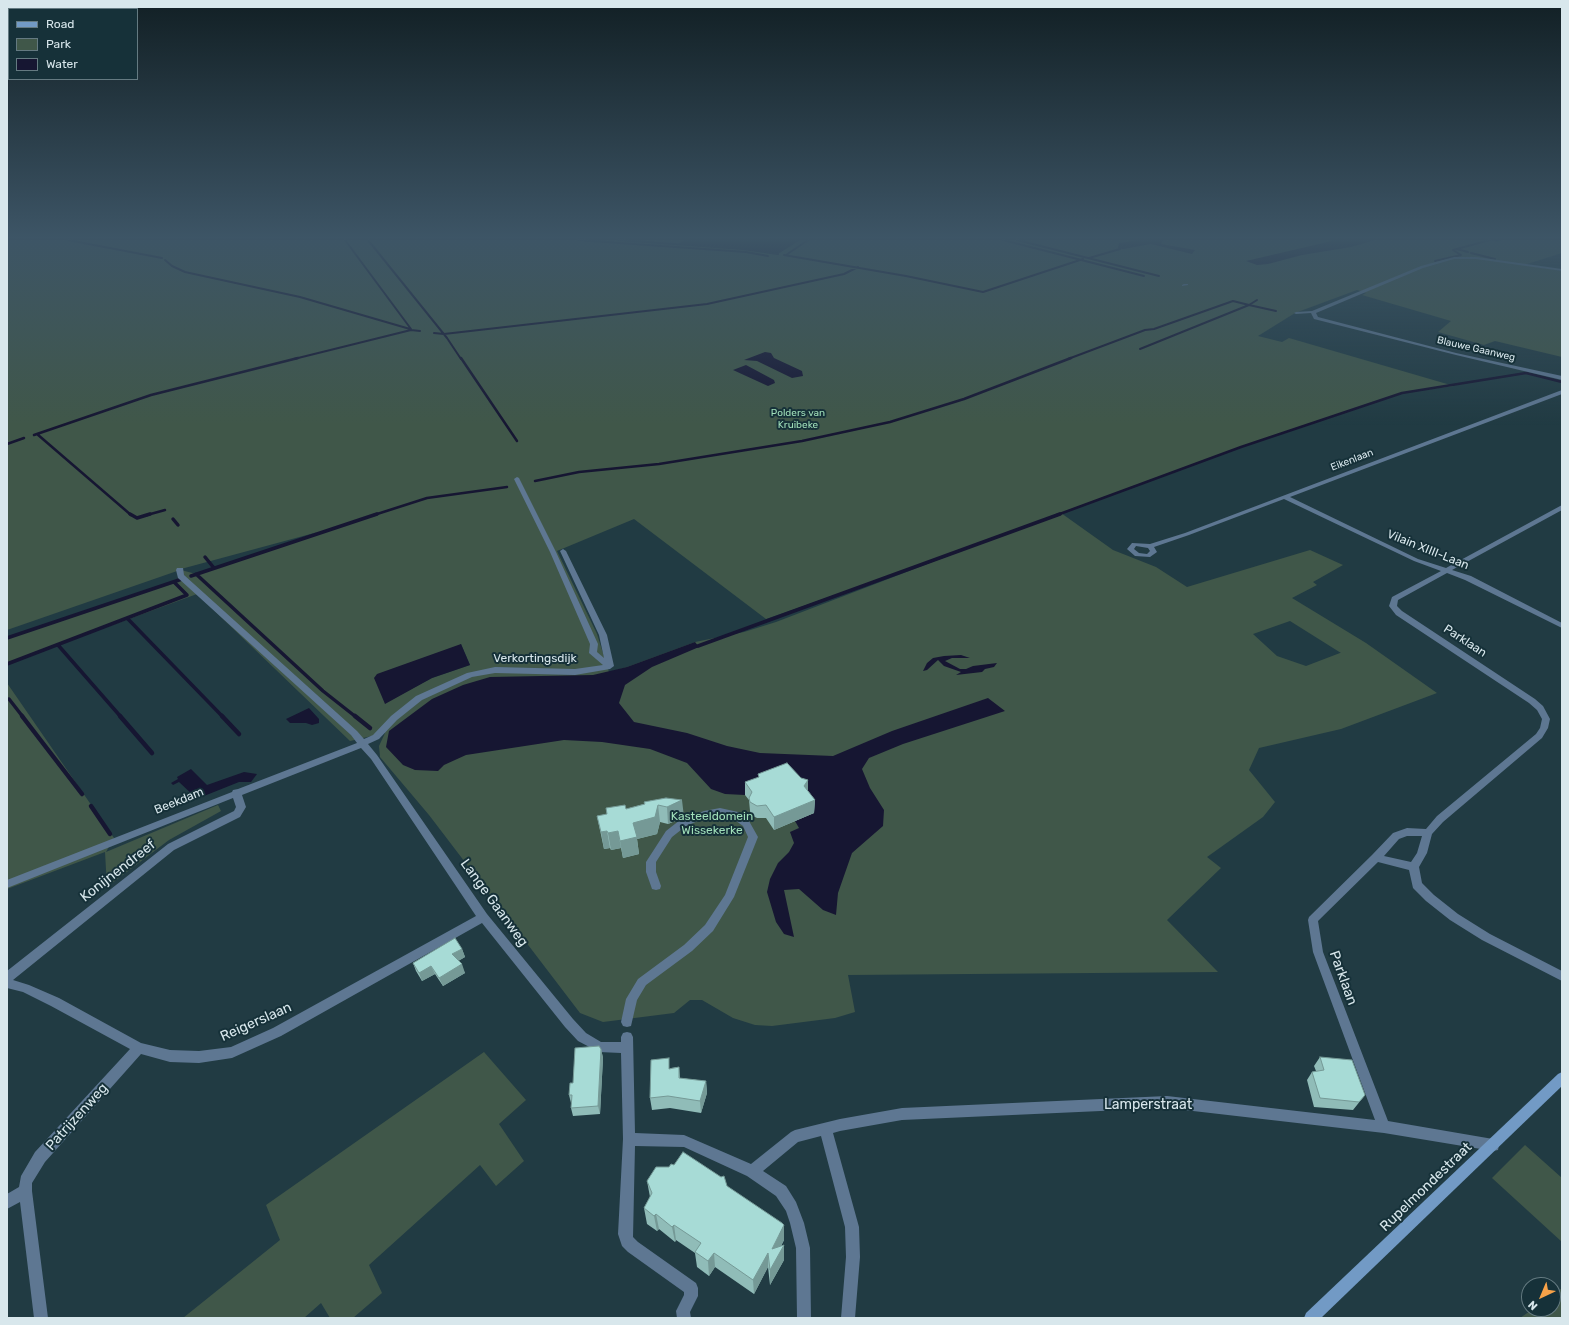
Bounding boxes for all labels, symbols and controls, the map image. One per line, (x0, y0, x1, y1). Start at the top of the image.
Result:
legend (8, 8, 138, 80)
text: Road (46, 17, 74, 31)
text: Park (46, 37, 71, 51)
text: Water (46, 57, 78, 71)
street label: Blauwe Gaanweg (1436, 334, 1516, 364)
park label: Polders van Kruibeke (771, 407, 825, 430)
street label: Eikenlaan (1329, 446, 1375, 474)
street label: Vilain XIIII-Laan (1385, 527, 1471, 573)
street label: Parklaan (1441, 622, 1489, 660)
street label: Verkortingsdijk (493, 652, 577, 666)
street label: Beekdam (152, 785, 206, 817)
park label: Kasteeldomein Wissekerke (671, 810, 753, 838)
street label: Konijnendreef (77, 836, 159, 906)
street label: Lange Gaanweg (457, 856, 531, 950)
street label: Parklaan (1325, 949, 1361, 1007)
street label: Reigerslaan (218, 999, 294, 1045)
street label: Patrijzenweg (42, 1080, 112, 1154)
street label: Lamperstraat (1104, 1097, 1192, 1113)
street label: Rupelmondestraat (1377, 1139, 1475, 1235)
north arrow (1521, 1277, 1561, 1317)
text: N (1526, 1298, 1540, 1313)

